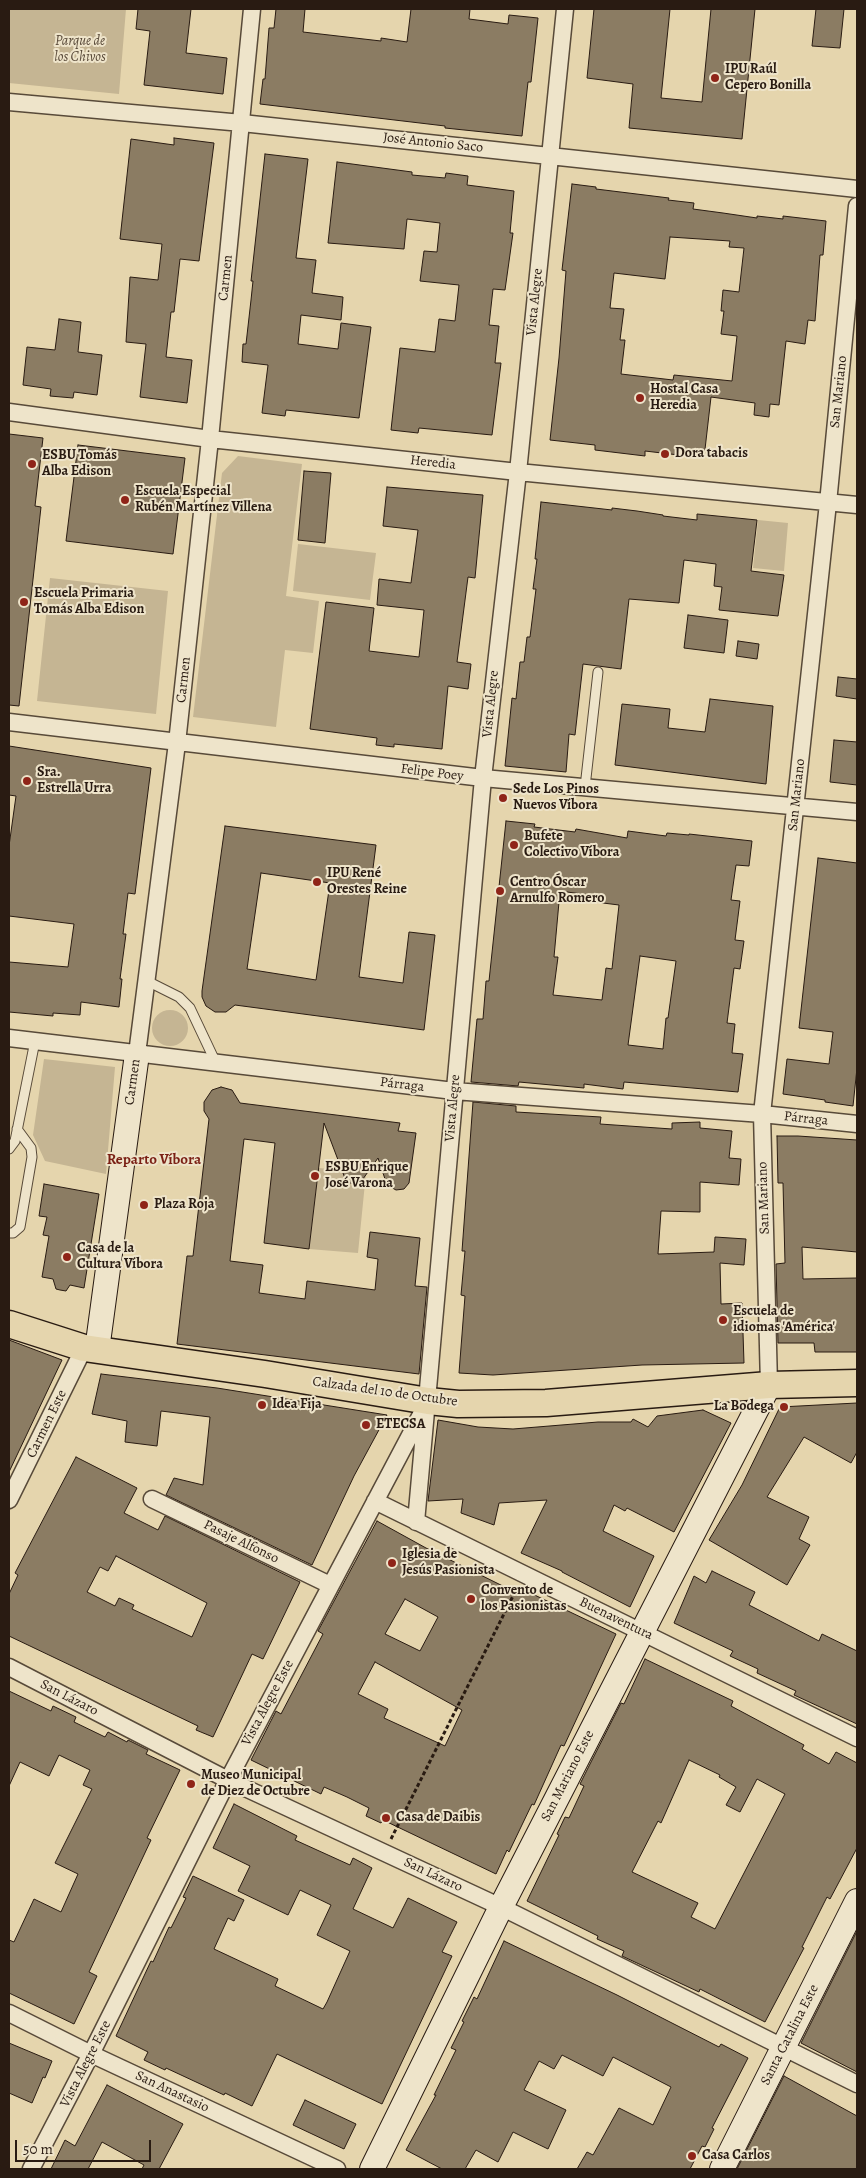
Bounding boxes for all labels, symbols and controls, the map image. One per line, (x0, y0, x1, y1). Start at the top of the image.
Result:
park label: Parque de los Chivos (54, 34, 106, 66)
place label: IPU Raúl Cepero Bonilla (725, 62, 811, 94)
marker: IPU Raúl Cepero Bonilla (709, 72, 721, 84)
street label: José Antonio Saco (382, 129, 484, 157)
street label: Carmen (215, 254, 237, 302)
street label: Vista Alegre (523, 268, 547, 336)
street label: San Mariano (827, 355, 851, 429)
place label: Hostal Casa Heredia (650, 382, 719, 414)
marker: Hostal Casa Heredia (634, 392, 646, 404)
place label: Dora tabacis (675, 446, 748, 462)
place label: ESBU Tomás Alba Edison (42, 448, 117, 481)
marker: Dora tabacis (659, 448, 671, 460)
street label: Heredia (409, 452, 457, 474)
marker: ESBU Tomás Alba Edison (26, 458, 38, 470)
place label: Escuela Especial Rubén Martínez Villena (135, 484, 272, 516)
marker: Escuela Especial Rubén Martínez Villena (119, 494, 131, 506)
place label: Escuela Primaria Tomás Alba Edison (34, 586, 144, 618)
marker: Escuela Primaria Tomás Alba Edison (18, 596, 30, 608)
street label: Carmen (173, 656, 195, 704)
street label: Vista Alegre (479, 670, 503, 738)
street label: San Mariano (785, 758, 809, 832)
street label: Felipe Poey (400, 761, 464, 785)
place label: Sra. Estrella Urra (37, 765, 111, 798)
marker: Sra. Estrella Urra (21, 775, 33, 787)
place label: Sede Los Pinos Nuevos Víbora (513, 782, 599, 814)
marker: Sede Los Pinos Nuevos Víbora (497, 792, 509, 804)
place label: Bufete Colectivo Víbora (524, 829, 619, 862)
marker: Bufete Colectivo Víbora (508, 839, 520, 851)
place label: IPU René Orestes Reine (327, 866, 407, 899)
place label: Centro Óscar Arnulfo Romero (510, 875, 605, 908)
marker: IPU René Orestes Reine (311, 876, 323, 888)
marker: Centro Óscar Arnulfo Romero (494, 885, 506, 897)
street label: Carmen (121, 1058, 145, 1106)
street label: Párraga (379, 1074, 425, 1096)
street label: Vista Alegre (442, 1074, 464, 1142)
street label: Párraga (783, 1108, 829, 1130)
district label: Reparto Víbora (107, 1151, 201, 1169)
place label: ESBU Enrique José Varona (325, 1160, 408, 1192)
street label: San Mariano (754, 1161, 774, 1235)
marker: ESBU Enrique José Varona (309, 1170, 321, 1182)
place label: Plaza Roja (154, 1197, 214, 1213)
marker: Plaza Roja (138, 1199, 150, 1211)
place label: Casa de la Cultura Víbora (77, 1241, 163, 1274)
marker: Casa de la Cultura Víbora (61, 1251, 73, 1263)
place label: Escuela de idiomas 'América' (733, 1304, 835, 1336)
marker: Escuela de idiomas 'América' (717, 1314, 729, 1326)
street label: Calzada del 10 de Octubre (311, 1373, 459, 1411)
street label: Carmen Este (23, 1387, 71, 1461)
place label: Idea Fija (272, 1397, 322, 1413)
marker: Idea Fija (256, 1399, 268, 1411)
place label: La Bodega (714, 1399, 774, 1415)
marker: La Bodega (778, 1401, 790, 1413)
place label: ETECSA (376, 1417, 425, 1433)
marker: ETECSA (360, 1419, 372, 1431)
street label: Pasaje Alfonso (201, 1517, 281, 1567)
place label: Iglesia de Jesús Pasionista (402, 1547, 495, 1580)
marker: Iglesia de Jesús Pasionista (386, 1557, 398, 1569)
place label: Convento de los Pasionistas (481, 1583, 566, 1615)
marker: Convento de los Pasionistas (465, 1593, 477, 1605)
street label: Buenaventura (576, 1594, 656, 1644)
street label: Vista Alegre Este (238, 1657, 298, 1749)
street label: San Lázaro (37, 1676, 101, 1720)
street label: San Mariano Este (538, 1727, 598, 1825)
place label: Museo Municipal de Diez de Octubre (201, 1768, 310, 1800)
marker: Museo Municipal de Diez de Octubre (185, 1778, 197, 1790)
place label: Casa de Daibis (396, 1810, 480, 1826)
marker: Casa de Daibis (380, 1812, 392, 1824)
street label: San Lázaro (401, 1854, 465, 1896)
street label: Santa Catalina Este (757, 1982, 823, 2088)
street label: Vista Alegre Este (57, 2018, 115, 2110)
street label: San Anastasio (132, 2068, 212, 2116)
scale bar (18, 2130, 154, 2162)
text: 50 m (23, 2139, 53, 2159)
place label: Casa Carlos (702, 2148, 770, 2164)
marker: Casa Carlos (686, 2150, 698, 2162)

